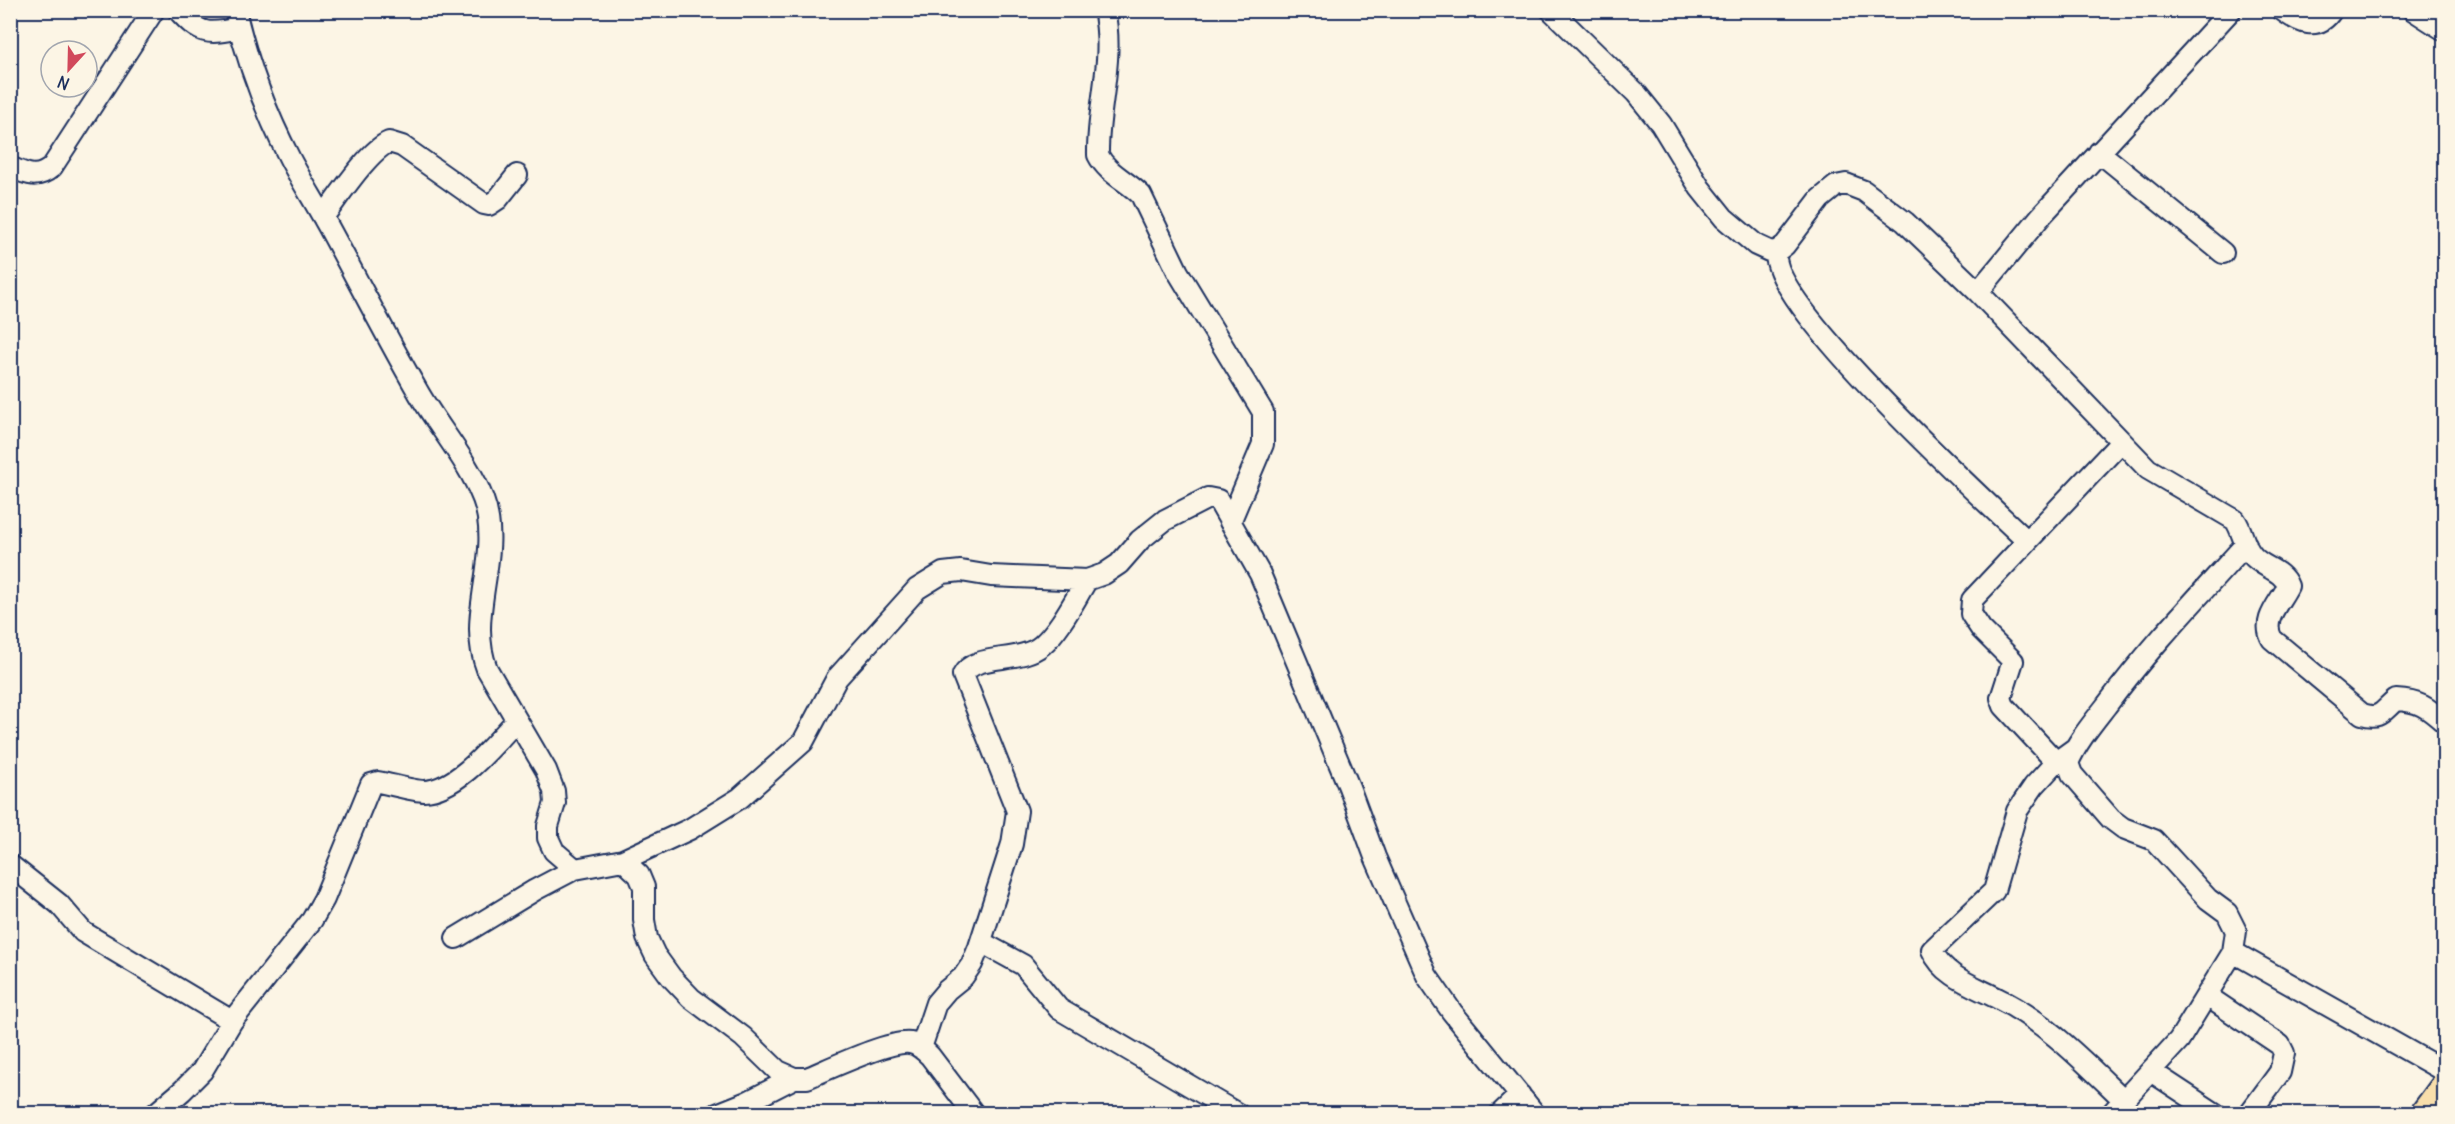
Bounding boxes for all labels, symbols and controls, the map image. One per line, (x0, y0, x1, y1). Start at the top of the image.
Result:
north arrow (39, 39, 99, 99)
text: N (55, 72, 72, 94)

